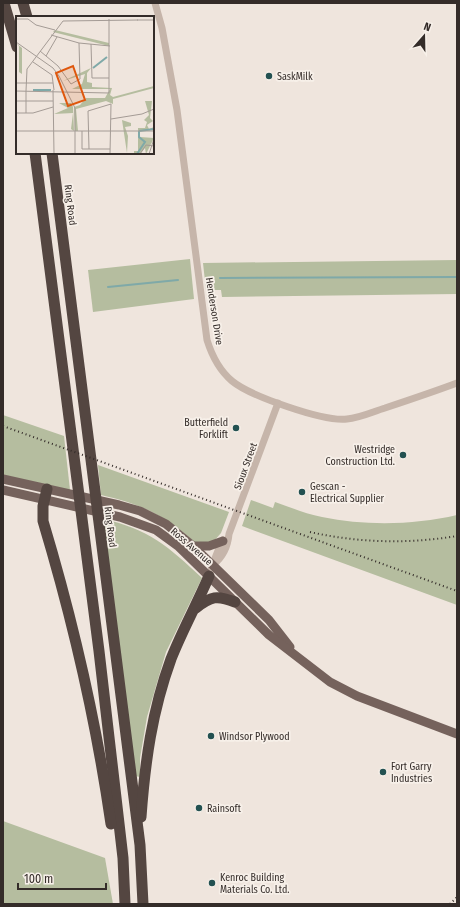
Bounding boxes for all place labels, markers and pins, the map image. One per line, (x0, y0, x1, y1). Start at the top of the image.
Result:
marker: SaskMilk (264, 71, 274, 81)
place label: SaskMilk (277, 71, 313, 83)
place label: Butterfield Forklift (184, 417, 229, 441)
marker: Butterfield Forklift (231, 423, 241, 433)
place label: Westridge Construction Ltd. (326, 444, 395, 468)
marker: Westridge Construction Ltd. (398, 450, 408, 460)
place label: Gescan - Electrical Supplier (310, 481, 385, 505)
marker: Gescan - Electrical Supplier (297, 487, 307, 497)
marker: Windsor Plywood (206, 731, 216, 741)
place label: Windsor Plywood (219, 731, 290, 743)
place label: Fort Garry Industries (391, 761, 432, 785)
marker: Fort Garry Industries (378, 767, 388, 777)
marker: Rainsoft (194, 803, 204, 813)
place label: Rainsoft (207, 803, 242, 815)
place label: Kenroc Building Materials Co. Ltd. (220, 872, 289, 896)
marker: Kenroc Building Materials Co. Ltd. (207, 878, 217, 888)

